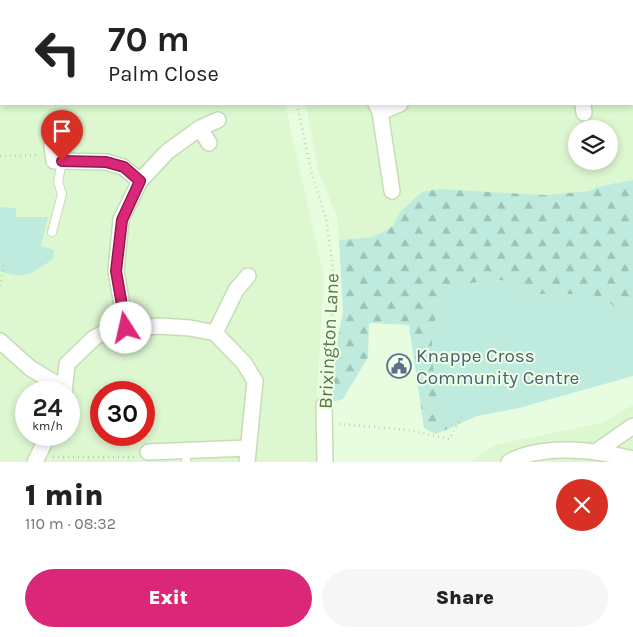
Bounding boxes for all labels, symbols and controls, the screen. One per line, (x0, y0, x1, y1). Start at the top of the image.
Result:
text: 70 m (108, 19, 190, 60)
icon: left (25, 20, 90, 85)
text: Palm Close (108, 61, 219, 87)
pin (41, 110, 83, 161)
icon: arrive (48, 117, 76, 145)
map controls (568, 120, 618, 170)
button: layers (568, 120, 618, 170)
street label: Brixington Lane (314, 273, 344, 410)
position arrow (99, 301, 151, 353)
place label: Knappe Cross Community Centre (416, 345, 579, 389)
public building icon: Knappe Cross Community Centre (386, 353, 412, 379)
speed limit sign: 30 (90, 381, 155, 446)
text: 24 (32, 393, 63, 422)
text: km/h (32, 419, 63, 433)
text: 1 min (25, 477, 104, 513)
button: close (556, 479, 608, 531)
text: 110 m · 08:32 (25, 514, 116, 533)
button: Exit (25, 569, 312, 627)
button: Share (322, 569, 608, 627)

